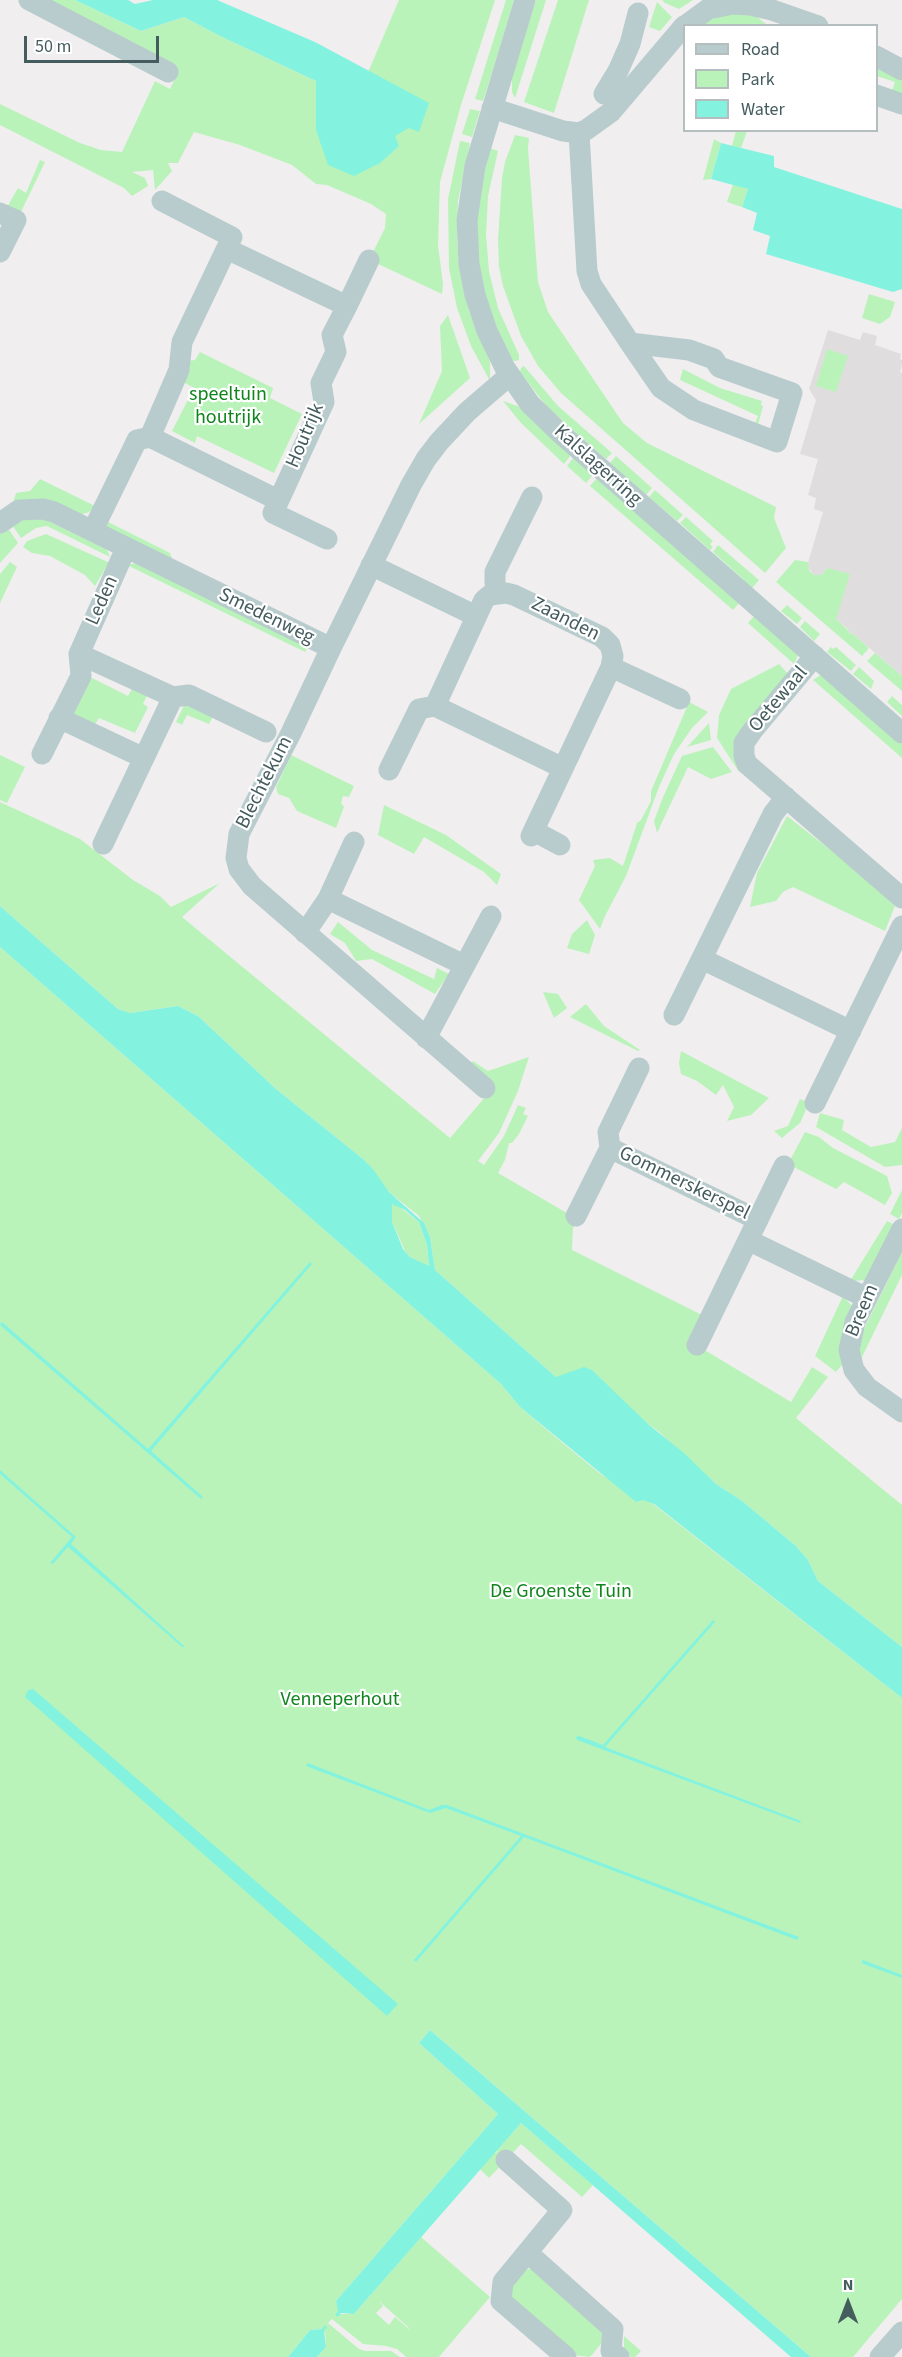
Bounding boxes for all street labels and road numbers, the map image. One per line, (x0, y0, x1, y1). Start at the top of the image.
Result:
street label: Houtrijk (282, 400, 330, 472)
street label: Kalslagerring (548, 420, 646, 512)
street label: Leden (82, 573, 124, 629)
street label: Smedenweg (214, 584, 318, 650)
street label: Zaanden (527, 593, 603, 647)
street label: Oetewaal (744, 662, 814, 738)
street label: Blechtekum (232, 733, 298, 833)
street label: Gommerskerspel (615, 1142, 753, 1226)
street label: Breem (841, 1281, 885, 1341)

